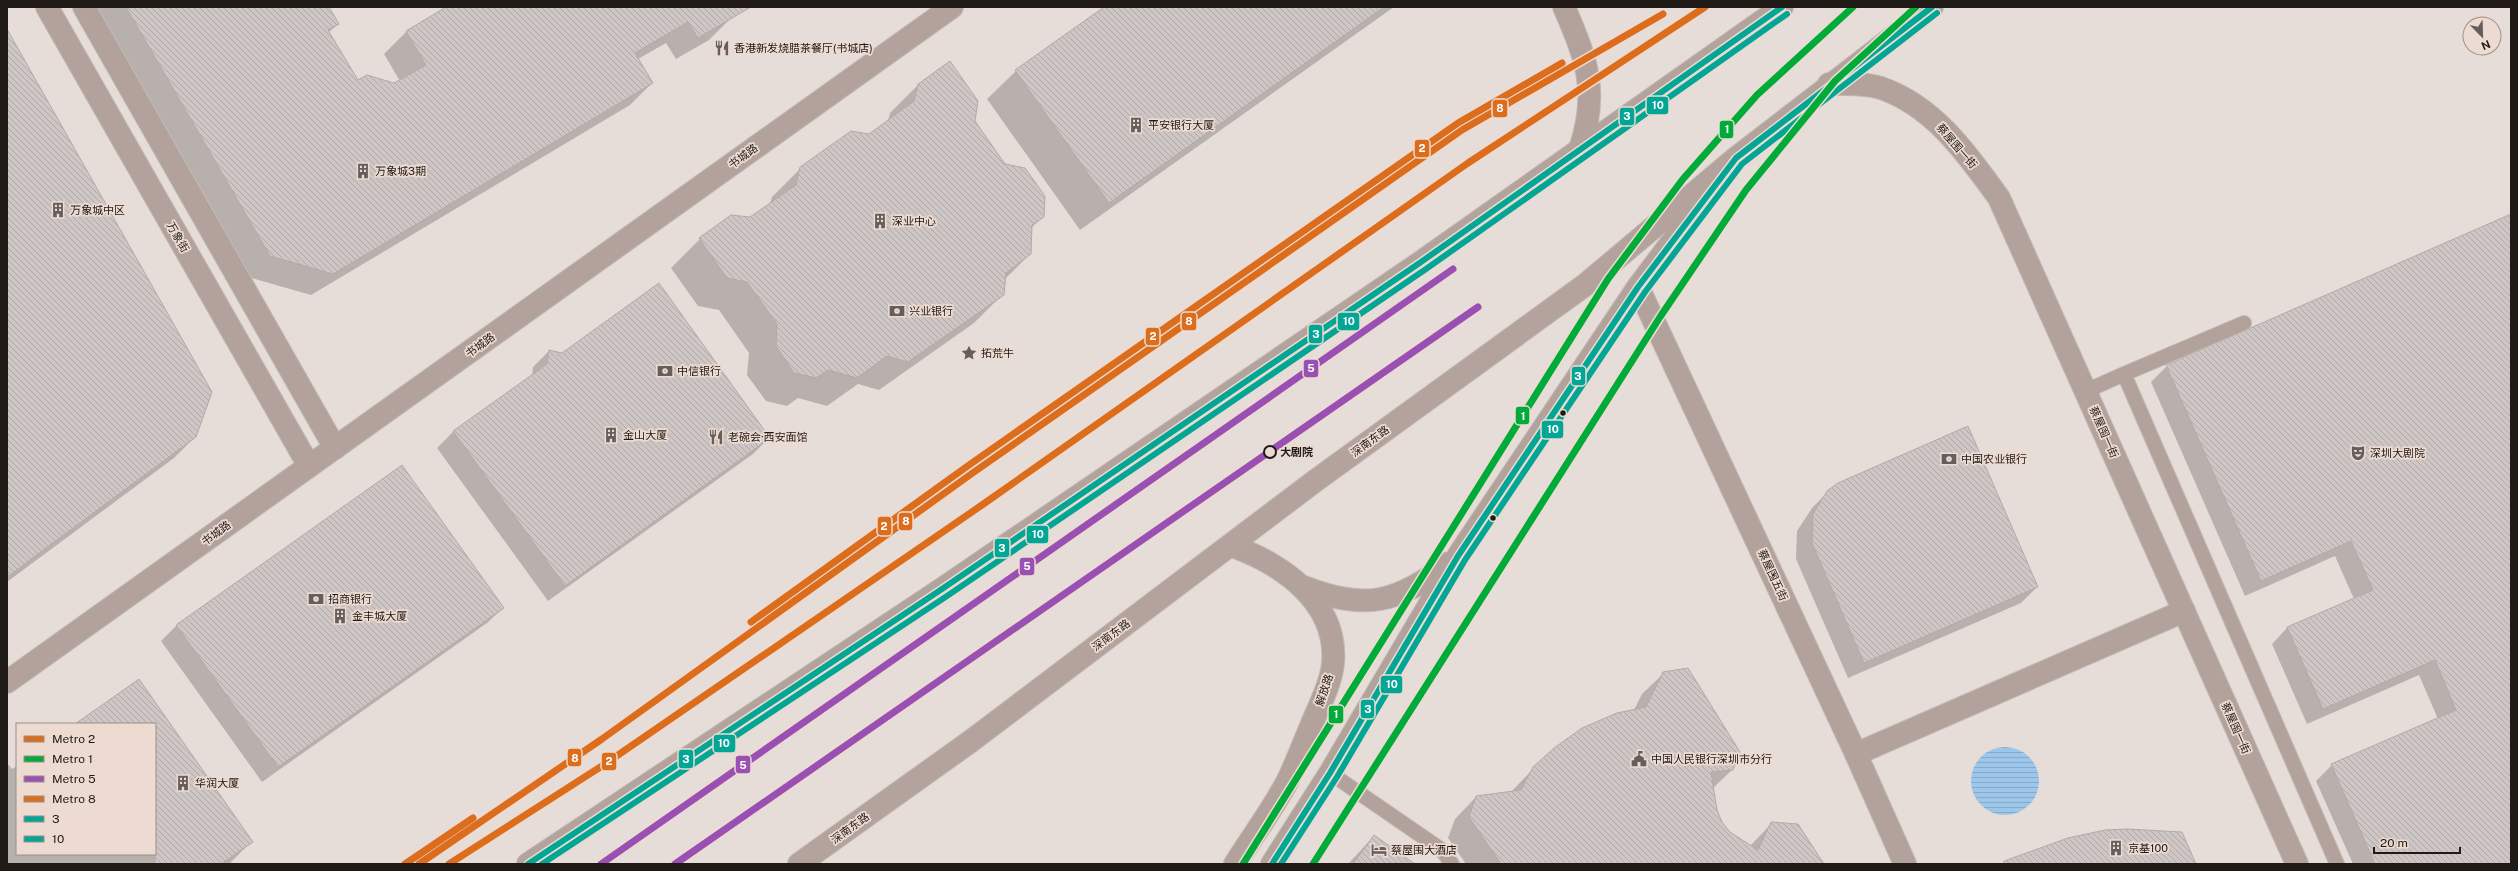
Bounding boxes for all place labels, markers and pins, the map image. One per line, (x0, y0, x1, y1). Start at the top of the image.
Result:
restaurant icon: 香港新发烧腊茶餐厅(书城店) (713, 39, 731, 57)
place label: 香港新发烧腊茶餐厅(书城店) (734, 42, 873, 54)
building icon: 平安银行大厦 (1127, 116, 1145, 134)
place label: 平安银行大厦 (1148, 119, 1214, 131)
building icon: 万象城3期 (354, 162, 372, 180)
place label: 万象城3期 (375, 165, 426, 177)
building icon: 万象城中区 (49, 201, 67, 219)
place label: 万象城中区 (70, 204, 125, 216)
building icon: 深业中心 (871, 212, 889, 230)
place label: 深业中心 (892, 215, 936, 227)
bank icon: 兴业银行 (888, 302, 906, 320)
place label: 兴业银行 (909, 305, 953, 317)
place icon: 拓荒牛 (960, 344, 978, 362)
place label: 拓荒牛 (981, 347, 1014, 359)
bank icon: 中信银行 (656, 362, 674, 380)
place label: 中信银行 (677, 365, 721, 377)
unlabelled marker (1558, 408, 1568, 418)
building icon: 金山大厦 (602, 426, 620, 444)
restaurant icon: 老碗会·西安面馆 (707, 428, 725, 446)
place label: 金山大厦 (623, 429, 667, 441)
place label: 老碗会·西安面馆 (728, 431, 808, 443)
theatre icon: 深圳大剧院 (2349, 444, 2367, 462)
marker: 大剧院 (1263, 445, 1277, 459)
place label: 大剧院 (1280, 446, 1313, 458)
place label: 深圳大剧院 (2370, 447, 2425, 459)
bank icon: 中国农业银行 (1940, 450, 1958, 468)
place label: 中国农业银行 (1961, 453, 2027, 465)
unlabelled marker (1488, 513, 1498, 523)
bank icon: 招商银行 (307, 590, 325, 608)
place label: 招商银行 (328, 593, 372, 605)
building icon: 金丰城大厦 (331, 607, 349, 625)
place label: 金丰城大厦 (352, 610, 407, 622)
public building icon: 中国人民银行深圳市分行 (1630, 750, 1648, 768)
place label: 中国人民银行深圳市分行 (1651, 753, 1772, 765)
building icon: 华润大厦 (174, 774, 192, 792)
place label: 华润大厦 (195, 777, 239, 789)
building icon: 京基100 (2107, 839, 2125, 857)
hotel icon: 蔡屋围大酒店 (1370, 841, 1388, 859)
place label: 京基100 (2128, 842, 2168, 854)
place label: 蔡屋围大酒店 (1391, 844, 1457, 856)

